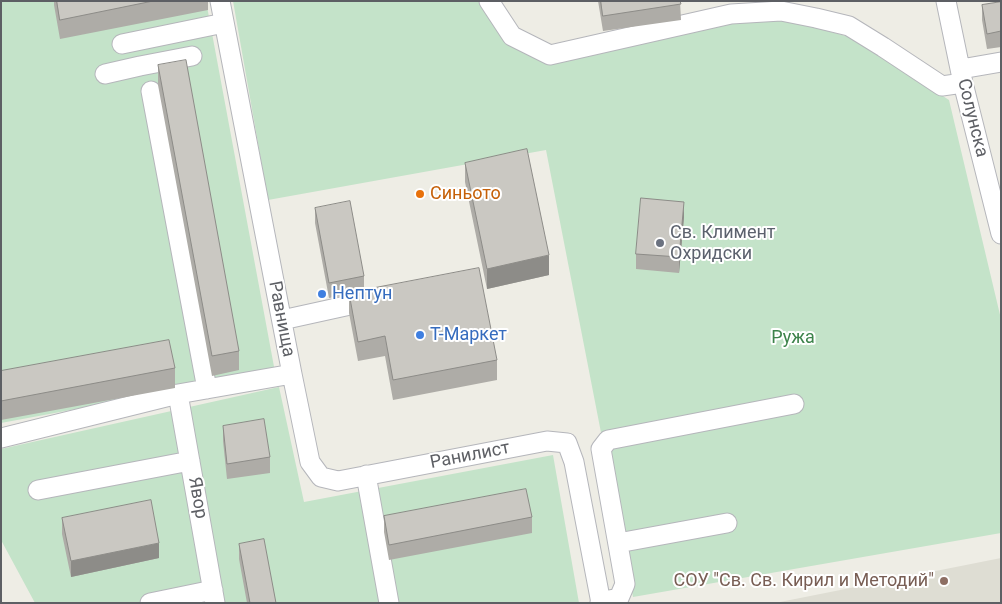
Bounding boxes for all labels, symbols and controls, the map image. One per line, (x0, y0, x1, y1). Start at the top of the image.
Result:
street label: Солунска (952, 77, 992, 159)
place label: Синьото (430, 183, 501, 205)
marker: Синьото (414, 188, 426, 200)
place label: Св. Климент Охридски (670, 222, 776, 264)
marker: Св. Климент Охридски (654, 237, 666, 249)
street label: Равнища (263, 279, 299, 359)
place label: Нептун (332, 283, 392, 305)
marker: Нептун (316, 288, 328, 300)
place label: Т-Маркет (430, 324, 507, 346)
park label: Ружа (771, 327, 815, 349)
marker: Т-Маркет (414, 329, 426, 341)
street label: Ранилист (428, 438, 512, 474)
street label: Явор (183, 475, 211, 521)
place label: СОУ "Св. Св. Кирил и Методий" (673, 570, 934, 592)
marker: СОУ "Св. Св. Кирил и Методий" (938, 575, 950, 587)

